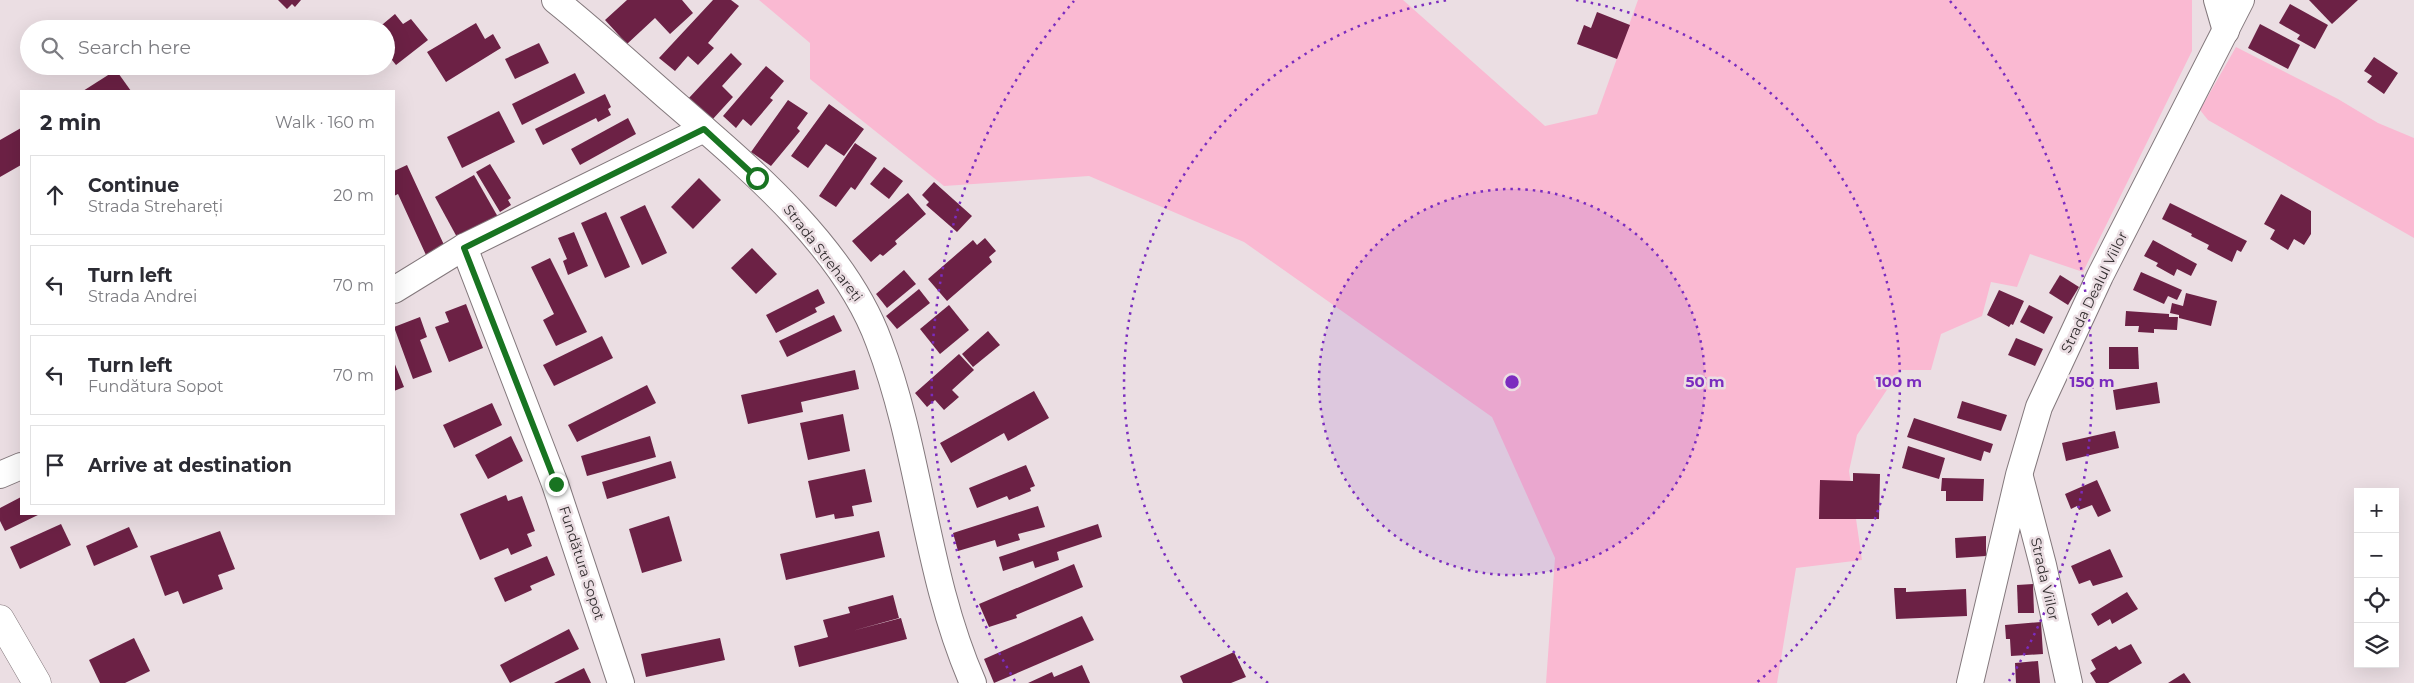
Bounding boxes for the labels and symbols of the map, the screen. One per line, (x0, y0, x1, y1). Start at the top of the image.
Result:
route start (746, 167, 769, 190)
street label: Strada Strehareți (779, 201, 867, 306)
street label: Strada Dealul Viilor (2057, 228, 2131, 356)
text: 50 m (1685, 372, 1725, 391)
text: 100 m (1876, 372, 1922, 391)
text: 150 m (2070, 372, 2114, 391)
centre of rings (1503, 373, 1521, 391)
route end (545, 473, 568, 496)
street label: Fundătura Sopot (555, 504, 609, 622)
street label: Strada Viilor (2027, 536, 2063, 622)

